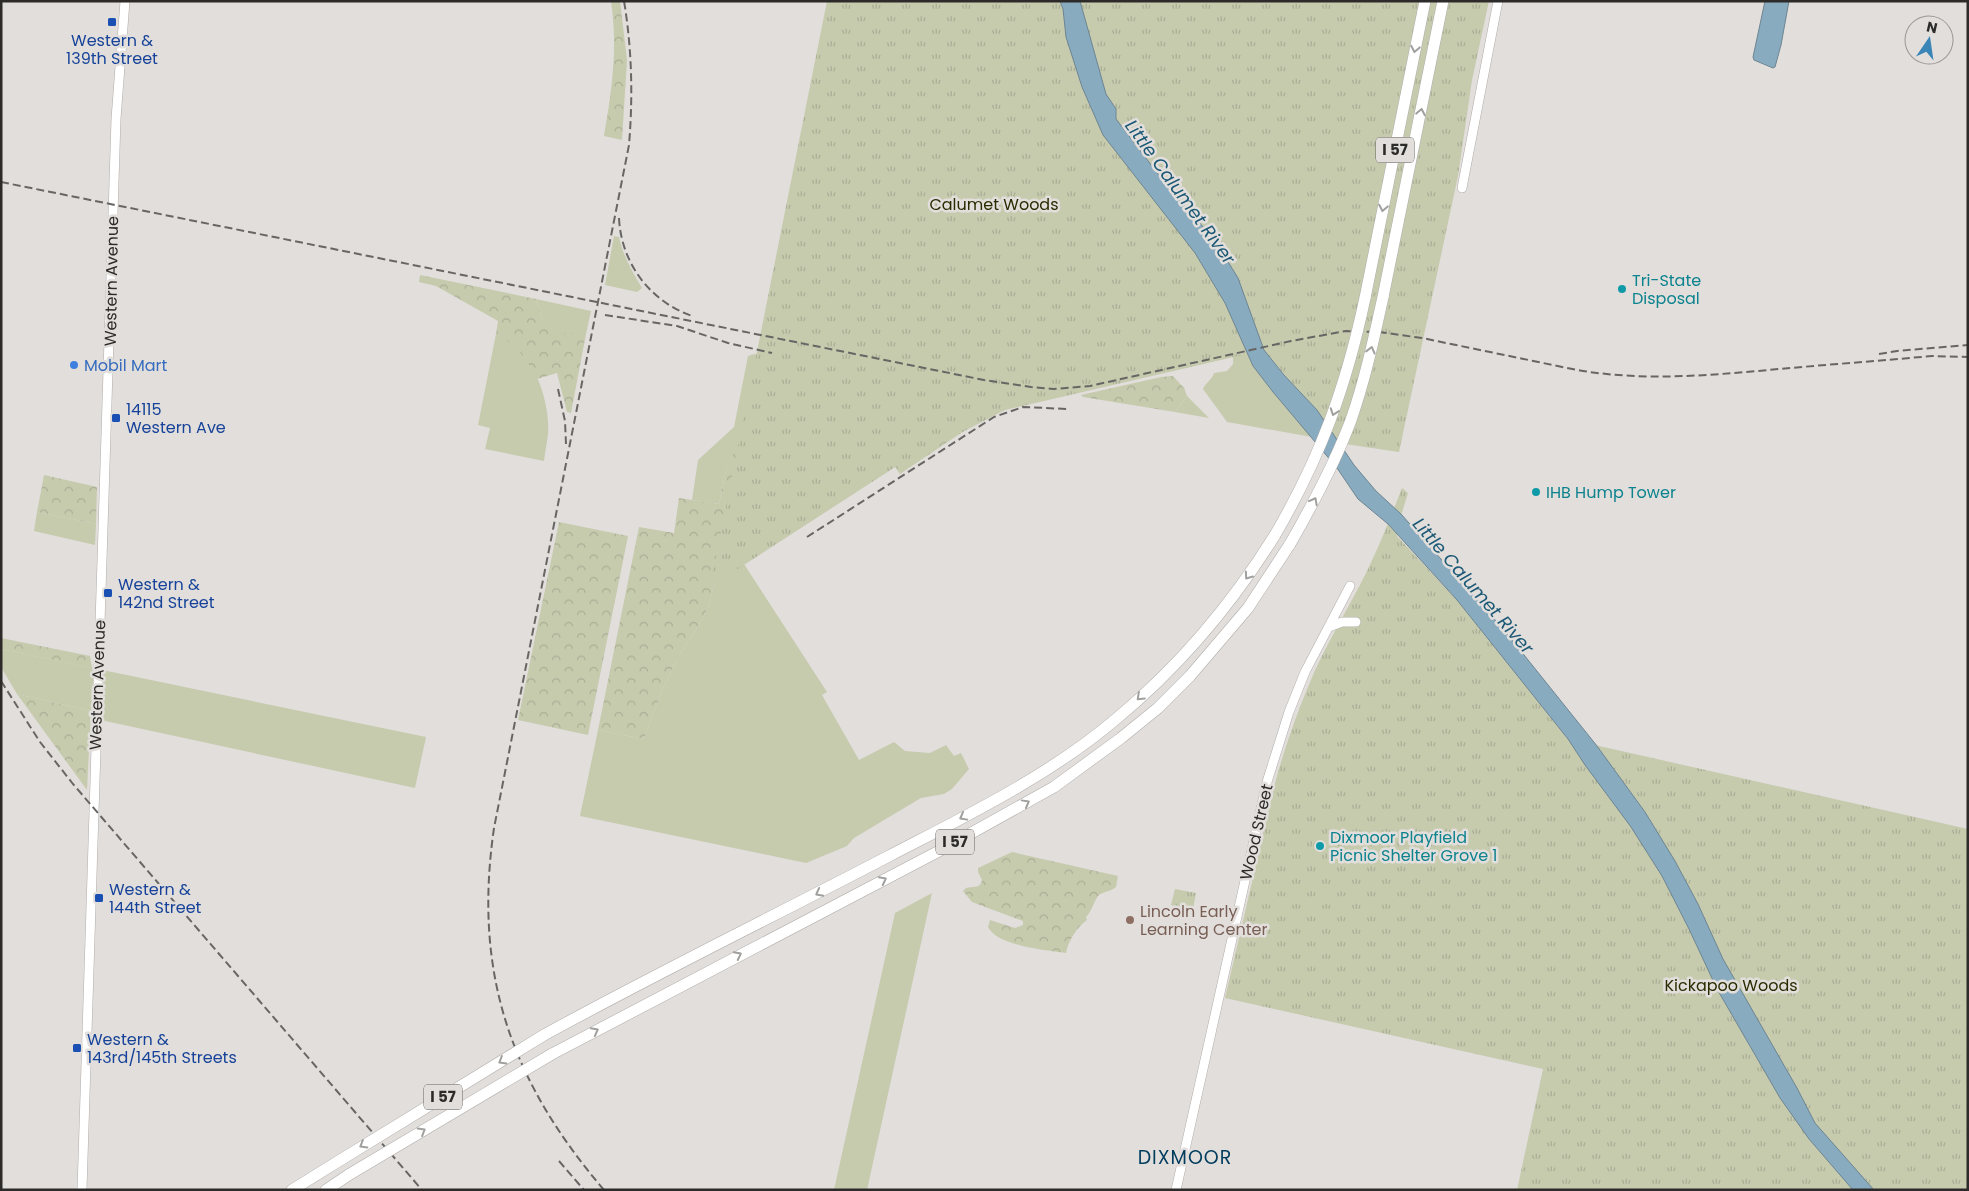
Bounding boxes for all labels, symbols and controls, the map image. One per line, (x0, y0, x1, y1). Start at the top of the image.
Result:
north arrow (1904, 15, 1954, 65)
marker: Western & 139th Street (106, 16, 118, 28)
text: N (1925, 16, 1939, 38)
place label: Western & 139th Street (66, 29, 158, 70)
one-way arrow (1410, 45, 1421, 53)
one-way arrow (1416, 108, 1426, 117)
water label: Little Calumet River (1119, 114, 1242, 270)
road number: I 57 (1376, 138, 1414, 162)
park label: Calumet Woods (929, 193, 1059, 216)
one-way arrow (1378, 204, 1389, 213)
street label: Western Avenue (99, 216, 124, 346)
place label: Tri-State Disposal (1632, 269, 1701, 310)
marker: Tri-State Disposal (1616, 283, 1628, 295)
one-way arrow (1365, 345, 1376, 354)
place label: Mobil Mart (84, 354, 168, 377)
marker: Mobil Mart (68, 359, 80, 371)
place label: 14115 Western Ave (126, 398, 226, 439)
one-way arrow (1330, 408, 1340, 416)
marker: 14115 Western Ave (110, 412, 122, 424)
place label: IHB Hump Tower (1546, 481, 1676, 504)
marker: IHB Hump Tower (1530, 486, 1542, 498)
one-way arrow (1308, 498, 1318, 507)
water label: Little Calumet River (1407, 512, 1540, 660)
one-way arrow (1245, 570, 1254, 580)
place label: Western & 142nd Street (118, 573, 215, 614)
marker: Western & 142nd Street (102, 587, 114, 599)
street label: Western Avenue (84, 619, 111, 750)
one-way arrow (1137, 691, 1146, 700)
street label: Wood Street (1234, 782, 1279, 882)
one-way arrow (1020, 799, 1029, 809)
one-way arrow (959, 811, 968, 821)
place label: Dixmoor Playfield Picnic Shelter Grove 1 (1330, 826, 1498, 867)
road number: I 57 (936, 830, 974, 854)
marker: Dixmoor Playfield Picnic Shelter Grove 1 (1314, 840, 1326, 852)
one-way arrow (877, 876, 886, 886)
place label: Western & 144th Street (109, 878, 202, 919)
one-way arrow (815, 887, 824, 897)
marker: Western & 144th Street (93, 892, 105, 904)
place label: Lincoln Early Learning Center (1140, 900, 1267, 941)
marker: Lincoln Early Learning Center (1124, 914, 1136, 926)
one-way arrow (733, 951, 742, 961)
park label: Kickapoo Woods (1664, 974, 1798, 997)
one-way arrow (589, 1027, 598, 1037)
place label: Western & 143rd/145th Streets (87, 1028, 237, 1069)
marker: Western & 143rd/145th Streets (71, 1042, 83, 1054)
one-way arrow (498, 1054, 507, 1064)
road number: I 57 (424, 1084, 462, 1110)
one-way arrow (417, 1128, 426, 1138)
one-way arrow (360, 1139, 369, 1149)
district label: DIXMOOR (1138, 1144, 1232, 1171)

